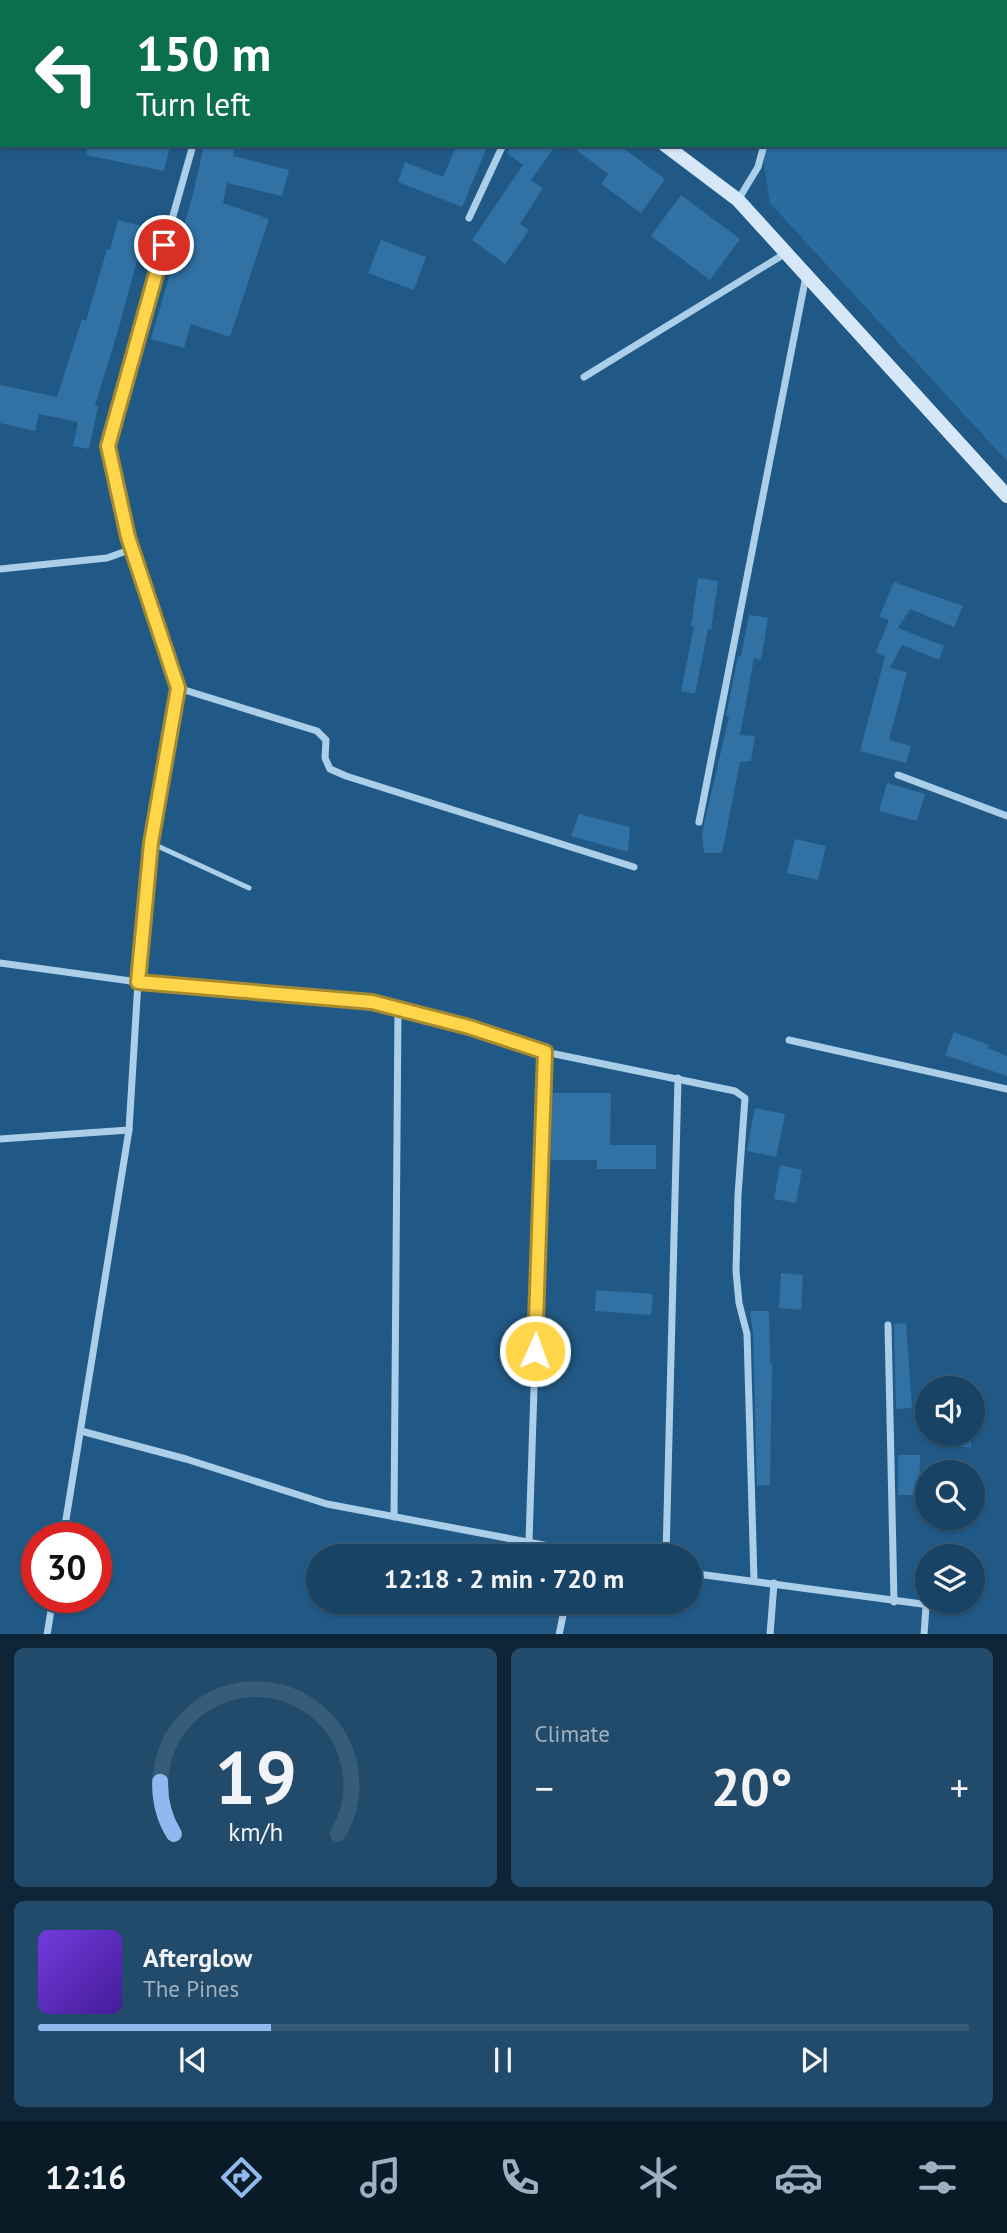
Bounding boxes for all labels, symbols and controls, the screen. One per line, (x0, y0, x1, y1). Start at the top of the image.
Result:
text: 150 m (136, 21, 271, 85)
icon: left (21, 28, 112, 119)
text: Turn left (136, 83, 251, 125)
pin (134, 215, 194, 275)
icon: arrive (145, 226, 183, 264)
position arrow (498, 1314, 572, 1388)
map controls (915, 1376, 985, 1614)
button: sound (915, 1376, 985, 1446)
button: search (915, 1460, 985, 1530)
speed limit sign: 30 (21, 1522, 112, 1613)
button: layers (915, 1544, 985, 1614)
text: 12:18 · 2 min · 720 m (384, 1562, 624, 1595)
text: Climate (535, 1719, 610, 1748)
text: 19 (214, 1730, 297, 1824)
text: 20° (711, 1753, 793, 1820)
text: − (535, 1763, 554, 1812)
text: + (950, 1763, 969, 1812)
text: km/h (228, 1815, 283, 1847)
text: Afterglow (143, 1941, 252, 1974)
text: The Pines (143, 1974, 239, 2003)
icon: previous (174, 2041, 212, 2079)
icon: pause (484, 2041, 522, 2079)
icon: next (795, 2041, 833, 2079)
icon: directions (217, 2153, 266, 2202)
icon: music (356, 2153, 405, 2202)
icon: phone (495, 2153, 544, 2202)
icon: climate (634, 2153, 683, 2202)
icon: car (774, 2153, 823, 2202)
icon: filters (913, 2153, 962, 2202)
text: 12:16 (45, 2156, 126, 2198)

